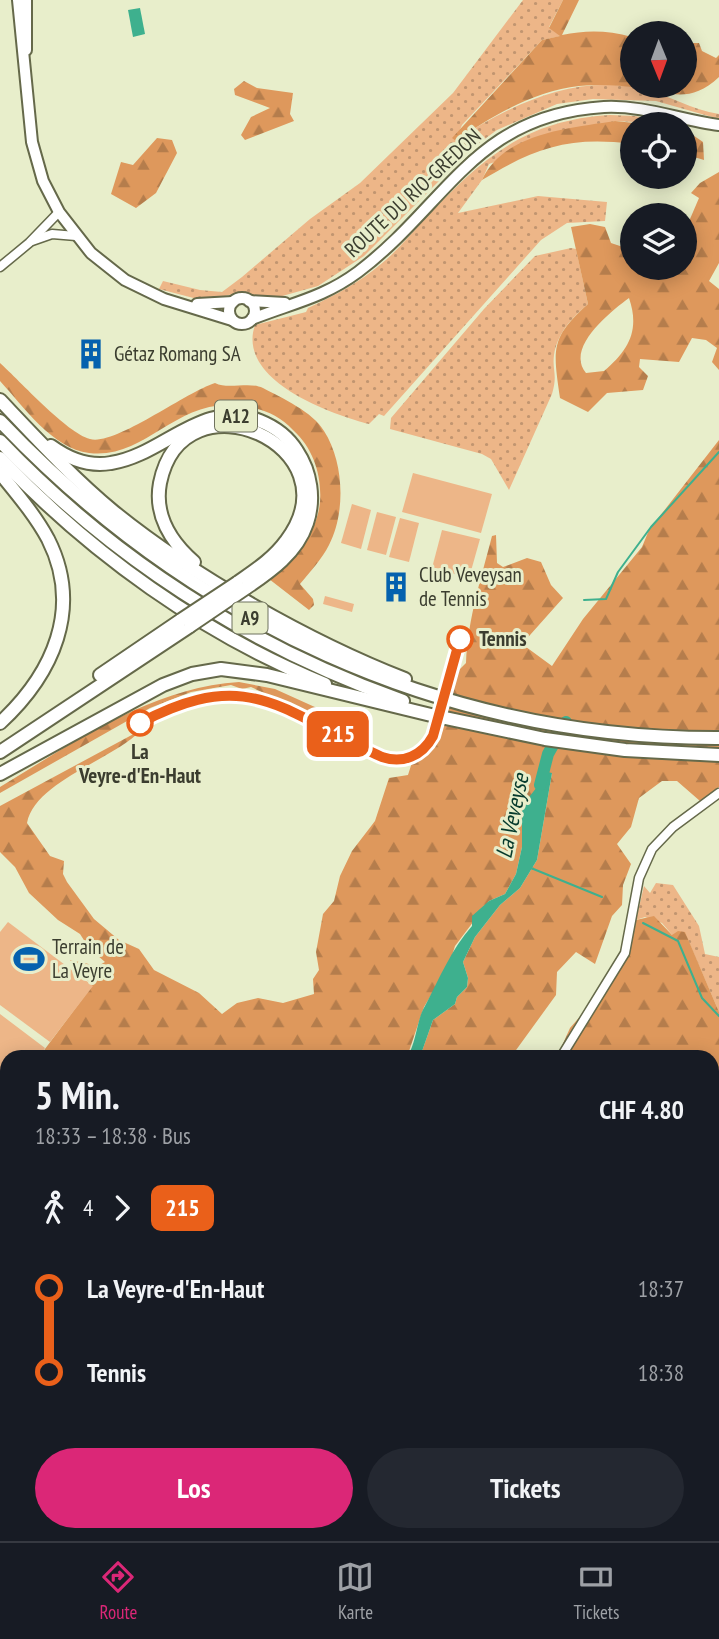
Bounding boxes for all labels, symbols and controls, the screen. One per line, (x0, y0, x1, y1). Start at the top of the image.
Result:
north arrow (620, 21, 696, 98)
map controls (620, 21, 697, 280)
button: locate (620, 112, 697, 189)
street label: ROUTE DU RIO-GREDON (339, 122, 487, 263)
button: layers (620, 203, 697, 280)
building icon: Gétaz Romang SA (74, 337, 108, 371)
place label: Gétaz Romang SA (114, 340, 241, 367)
road number: A12 (215, 400, 257, 432)
place label: Club Veveysan de Tennis (419, 561, 522, 612)
building icon: Club Veveysan de Tennis (379, 570, 413, 604)
road number: A9 (232, 603, 268, 634)
place label: Tennis (479, 625, 527, 652)
marker: Tennis (447, 626, 473, 652)
marker: La Veyre-d'En-Haut (127, 710, 153, 736)
line badge: 215 (298, 711, 378, 757)
text: 215 (321, 718, 355, 749)
place label: La Veyre-d'En-Haut (78, 738, 201, 789)
water label: La Veveyse (488, 770, 535, 861)
place label: Terrain de La Veyre (52, 933, 124, 984)
sports icon: Terrain de La Veyre (12, 942, 46, 976)
text: 5 Min. (35, 1070, 120, 1119)
text: CHF 4.80 (599, 1093, 684, 1126)
text: 18:33 – 18:38 · Bus (35, 1121, 191, 1150)
icon: walk (35, 1189, 73, 1227)
icon: forward (103, 1189, 141, 1227)
text: 215 (165, 1192, 200, 1223)
text: 4 (83, 1193, 93, 1222)
text: La Veyre-d'En-Haut (87, 1272, 264, 1305)
text: 18:37 (638, 1274, 684, 1303)
text: Tennis (87, 1356, 146, 1389)
text: 18:38 (638, 1358, 684, 1387)
button: Los (35, 1448, 353, 1528)
button: Tickets (367, 1448, 684, 1528)
tab: Route (99, 1558, 137, 1624)
tab: Karte (336, 1558, 374, 1624)
tab: Tickets (573, 1558, 619, 1624)

